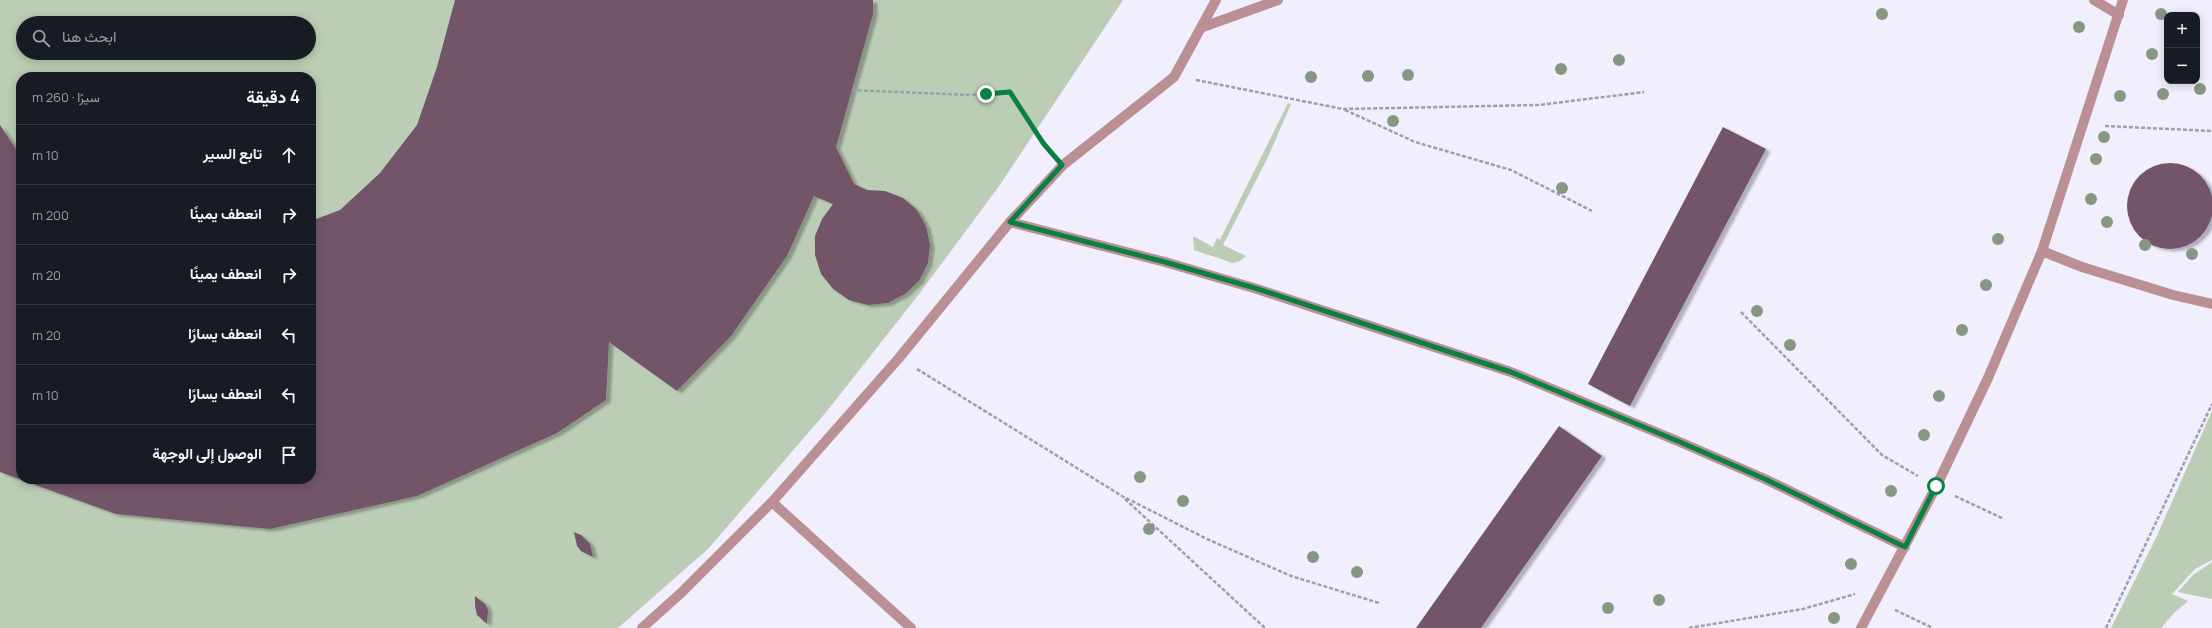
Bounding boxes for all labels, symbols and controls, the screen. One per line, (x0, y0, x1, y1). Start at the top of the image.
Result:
map controls (2164, 12, 2200, 84)
button: + (2164, 12, 2200, 48)
search box (16, 16, 316, 60)
text: ابحث هنا (62, 26, 116, 47)
icon: search (30, 27, 52, 49)
button: − (2164, 48, 2200, 84)
text: 4 دقيقة (246, 85, 300, 108)
route end (977, 85, 995, 103)
text: سيرًا · 260 m (32, 88, 100, 106)
text: تابع السير (203, 143, 262, 164)
icon: ahead (278, 144, 300, 166)
text: 10 m (32, 146, 59, 164)
text: انعطف يمينًا (190, 203, 262, 224)
icon: right (278, 204, 300, 226)
text: 200 m (32, 206, 69, 224)
text: انعطف يمينًا (190, 263, 262, 284)
icon: right (278, 264, 300, 286)
text: 20 m (32, 266, 61, 284)
text: انعطف يسارًا (188, 323, 262, 344)
icon: left (278, 324, 300, 346)
text: 20 m (32, 326, 61, 344)
text: انعطف يسارًا (188, 383, 262, 404)
icon: left (278, 384, 300, 406)
text: 10 m (32, 386, 59, 404)
text: الوصول إلى الوجهة (152, 443, 262, 464)
icon: arrive (278, 444, 300, 466)
route start (1927, 477, 1945, 495)

